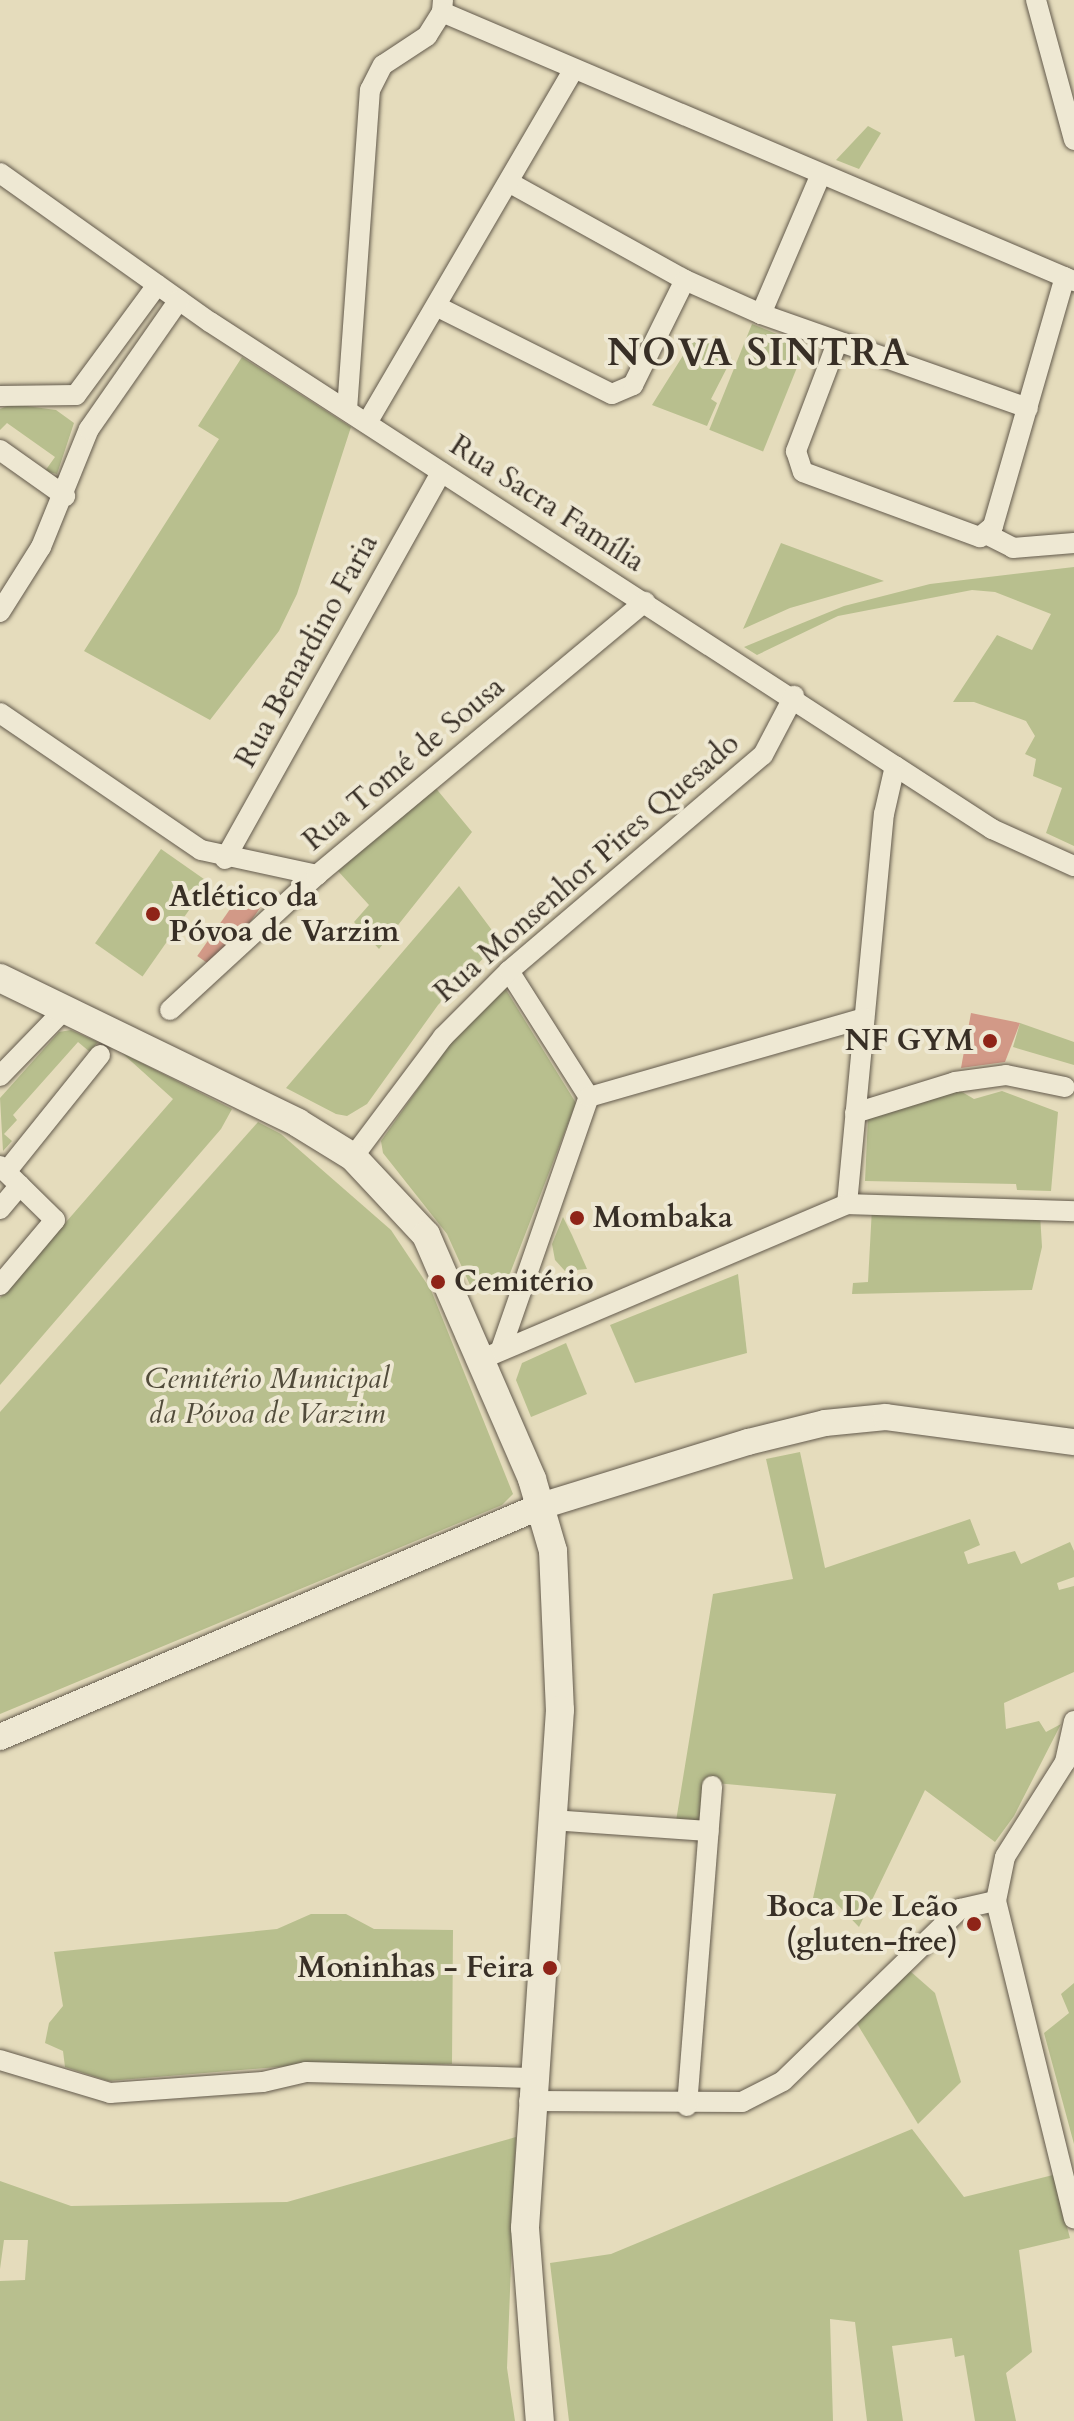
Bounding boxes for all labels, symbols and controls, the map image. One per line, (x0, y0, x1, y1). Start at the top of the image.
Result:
district label: NOVA SINTRA (607, 331, 911, 377)
street label: Rua Sacra Família (443, 428, 651, 580)
street label: Rua Benardino Faria (228, 528, 386, 774)
street label: Rua Tomé de Sousa (296, 669, 512, 859)
street label: Rua Monsenhor Pires Quesado (427, 726, 747, 1010)
place label: Atlético da Póvoa de Varzim (169, 879, 399, 950)
marker: Atlético da Póvoa de Varzim (144, 905, 162, 923)
place label: NF GYM (845, 1023, 974, 1059)
marker: NF GYM (981, 1032, 999, 1050)
place label: Mombaka (593, 1200, 733, 1236)
marker: Mombaka (568, 1209, 586, 1227)
place label: Cemitério (454, 1264, 594, 1300)
marker: Cemitério (429, 1273, 447, 1291)
park label: Cemitério Municipal da Póvoa de Varzim (145, 1361, 389, 1432)
place label: Boca De Leão (gluten-free) (766, 1889, 958, 1960)
marker: Boca De Leão (gluten-free) (965, 1915, 983, 1933)
place label: Moninhas - Feira (297, 1950, 534, 1986)
marker: Moninhas - Feira (541, 1959, 559, 1977)

